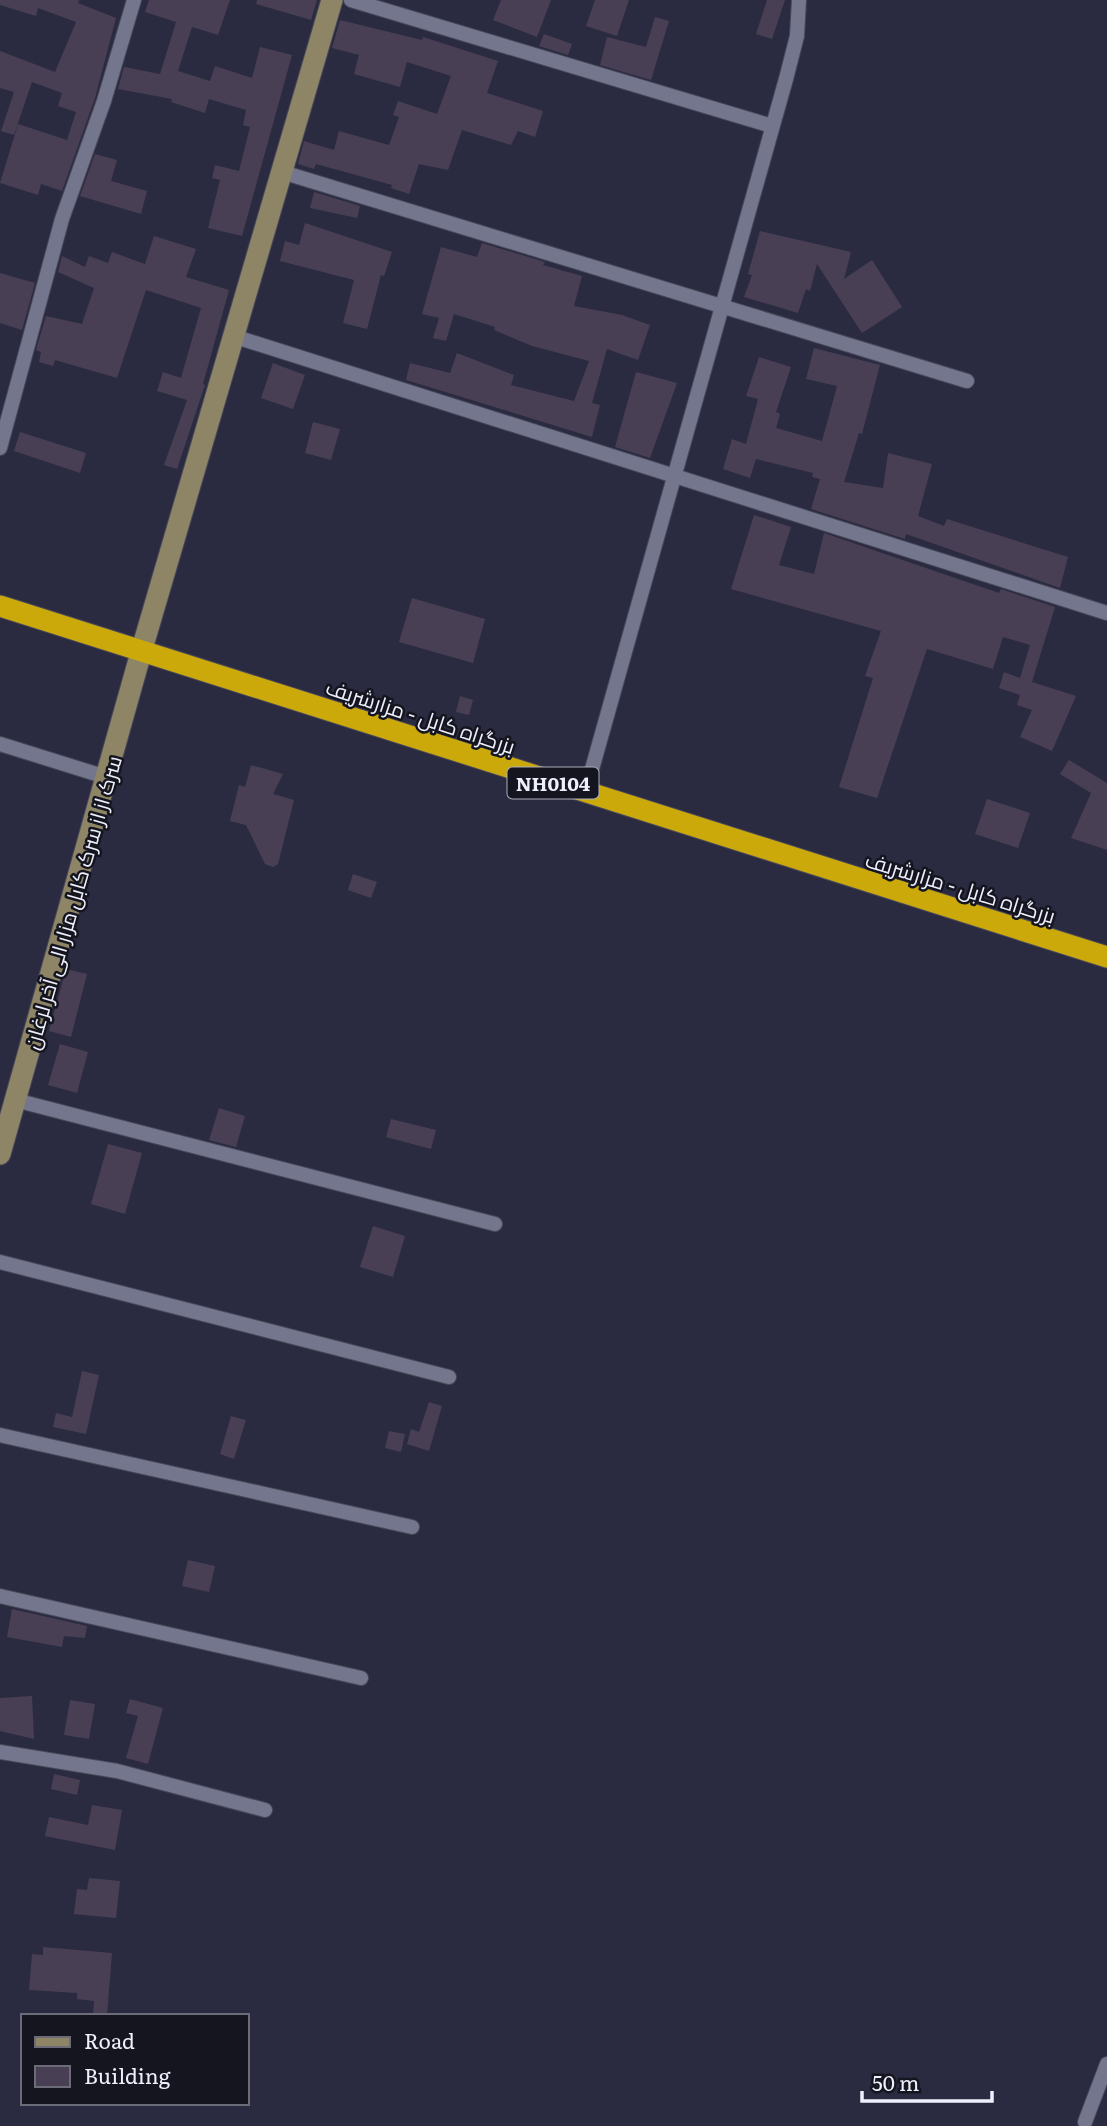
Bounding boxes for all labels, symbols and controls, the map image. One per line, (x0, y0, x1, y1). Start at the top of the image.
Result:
street label: بزرگراه کابل - مزارشریف (322, 670, 520, 760)
street label: سرک از از سرک کابل مزار الی آخر لرغان (14, 751, 128, 1053)
road number: NH0104 (508, 768, 598, 798)
street label: بزرگراه کابل - مزارشریف (862, 842, 1060, 930)
legend (21, 2014, 248, 2105)
text: Road (84, 2024, 135, 2055)
text: Building (84, 2059, 171, 2090)
scale bar (862, 2060, 992, 2104)
text: 50 m (872, 2066, 919, 2097)

